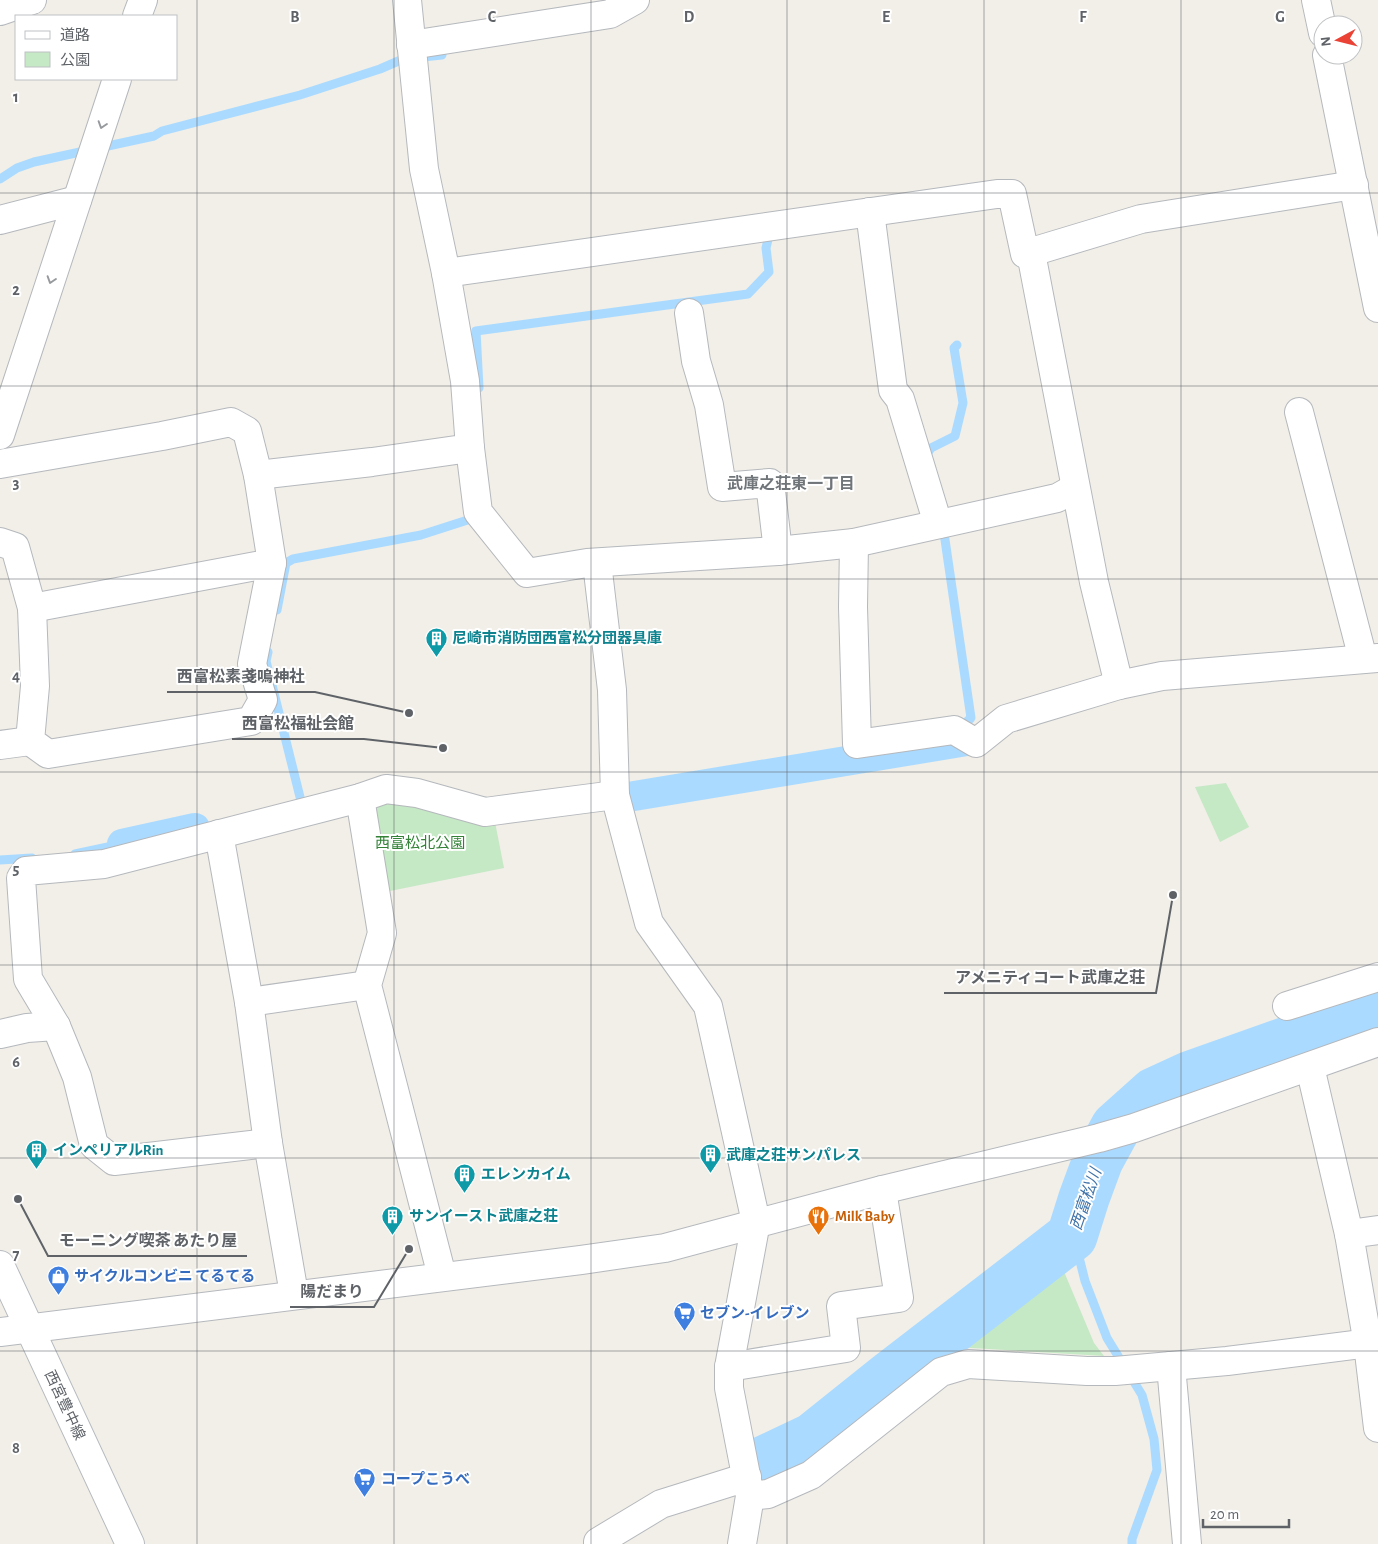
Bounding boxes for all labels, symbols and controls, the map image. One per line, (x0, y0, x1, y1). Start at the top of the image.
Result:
text: B (290, 9, 300, 25)
text: C (488, 9, 497, 25)
text: D (684, 9, 695, 25)
text: E (882, 9, 890, 25)
text: F (1079, 9, 1087, 25)
text: G (1275, 9, 1285, 25)
legend (15, 15, 178, 80)
north arrow (1313, 15, 1363, 65)
text: 道路 (60, 27, 90, 43)
text: N (1319, 36, 1334, 47)
text: 公園 (60, 52, 90, 68)
text: 1 (13, 89, 19, 105)
one-way arrow (97, 120, 107, 129)
one-way arrow (47, 275, 57, 283)
text: 2 (12, 282, 20, 298)
text: 3 (13, 475, 20, 491)
district label: 武庫之荘東一丁目 (727, 475, 855, 492)
building icon: 尼崎市消防団西富松分団器具庫 (424, 626, 448, 657)
place label: 尼崎市消防団西富松分団器具庫 (452, 630, 662, 646)
callout: 西富松素戔嗚神社 (167, 661, 315, 692)
text: 西富松素戔嗚神社 (177, 667, 305, 685)
text: 4 (12, 668, 20, 684)
callout: 西富松福祉会館 (232, 708, 364, 739)
text: 西富松福祉会館 (242, 715, 354, 732)
park label: 西富松北公園 (375, 834, 465, 851)
text: 5 (13, 861, 20, 877)
callout: アメニティコート武庫之荘 (944, 962, 1156, 993)
text: アメニティコート武庫之荘 (955, 969, 1145, 986)
text: 6 (12, 1054, 20, 1070)
building icon: インペリアルRin (25, 1138, 49, 1169)
place label: インペリアルRin (53, 1142, 164, 1158)
building icon: 武庫之荘サンパレス (698, 1143, 722, 1174)
place label: 武庫之荘サンパレス (726, 1147, 861, 1163)
building icon: エレンカイム (453, 1162, 477, 1193)
water label: 西富松川 (1067, 1164, 1105, 1232)
place label: エレンカイム (481, 1166, 571, 1182)
building icon: サンイースト武庫之荘 (381, 1204, 405, 1235)
restaurant icon: Milk Baby (807, 1204, 831, 1235)
place label: サンイースト武庫之荘 (409, 1208, 558, 1224)
place label: Milk Baby (835, 1209, 895, 1224)
callout: モーニング喫茶 あたり屋 (48, 1225, 247, 1256)
text: モーニング喫茶 あたり屋 (59, 1231, 237, 1249)
text: 7 (13, 1247, 20, 1263)
shop icon: サイクルコンビニ てるてる (46, 1264, 70, 1295)
place label: サイクルコンビニ てるてる (74, 1268, 255, 1284)
callout: 陽だまり (290, 1276, 374, 1307)
text: 陽だまり (300, 1283, 364, 1300)
supermarket icon: セブン-イレブン (672, 1301, 696, 1332)
place label: セブン-イレブン (700, 1304, 810, 1321)
street label: 西宮豊中線 (42, 1368, 88, 1442)
text: 8 (12, 1440, 20, 1456)
supermarket icon: コープこうべ (353, 1467, 377, 1498)
place label: コープこうべ (381, 1471, 470, 1487)
scale bar (1203, 1496, 1289, 1528)
text: 20 m (1210, 1507, 1239, 1522)

